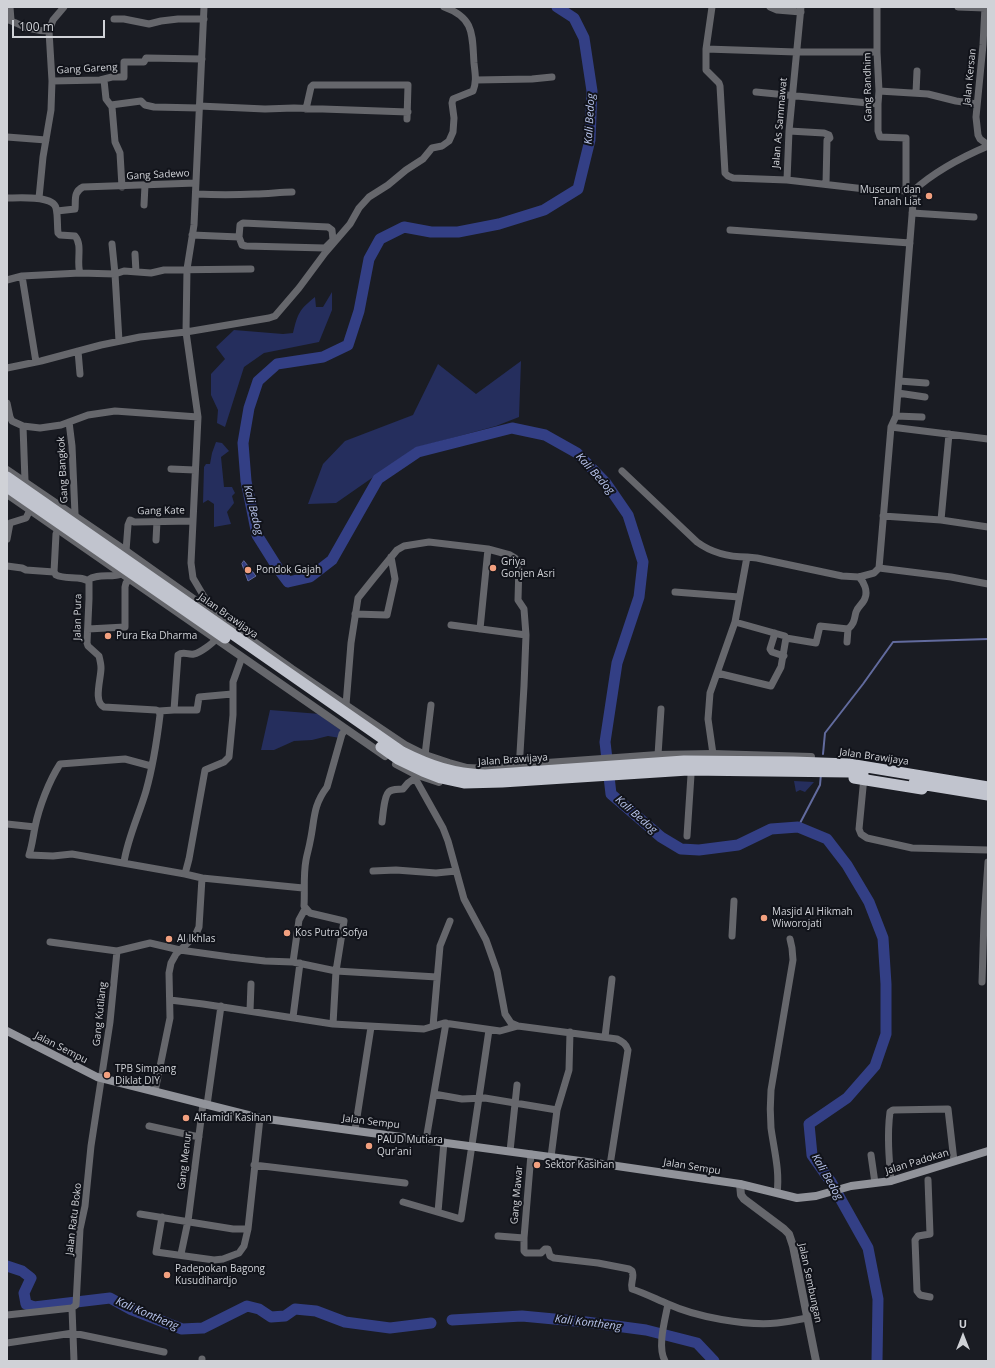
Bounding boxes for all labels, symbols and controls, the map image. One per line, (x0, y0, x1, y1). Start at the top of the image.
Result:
scale bar (14, 12, 107, 38)
text: 100 m (19, 18, 54, 35)
street label: Jalan Kersan (961, 48, 979, 106)
street label: Gang Randhim (861, 52, 875, 122)
street label: Gang Gareng (56, 61, 118, 77)
street label: Jalan As Sammawat (770, 77, 790, 169)
water label: Kali Bedog (582, 93, 598, 145)
street label: Gang Sadewo (126, 167, 190, 183)
place label: Museum dan Tanah Liat (860, 184, 921, 208)
marker: Museum dan Tanah Liat (924, 191, 934, 201)
street label: Gang Bangkok (55, 436, 71, 504)
water label: Kali Bedog (573, 451, 617, 497)
water label: Kali Bedog (240, 484, 266, 536)
street label: Gang Kate (137, 505, 185, 517)
place label: Griya Gonjen Asri (501, 556, 555, 580)
marker: Griya Gonjen Asri (488, 563, 498, 573)
place label: Pondok Gajah (256, 564, 321, 576)
marker: Pondok Gajah (243, 565, 253, 575)
street label: Jalan Brawijaya (196, 591, 260, 641)
street label: Jalan Pura (72, 593, 84, 641)
place label: Pura Eka Dharma (116, 630, 197, 642)
marker: Pura Eka Dharma (103, 631, 113, 641)
street label: Jalan Brawijaya (838, 746, 910, 768)
street label: Jalan Brawijaya (478, 752, 548, 768)
water label: Kali Bedog (612, 793, 660, 837)
place label: Masjid Al Hikmah Wiworojati (772, 906, 853, 930)
marker: Masjid Al Hikmah Wiworojati (759, 913, 769, 923)
place label: Kos Putra Sofya (295, 927, 368, 939)
marker: Kos Putra Sofya (282, 928, 292, 938)
place label: Al Ikhlas (177, 933, 215, 945)
marker: Al Ikhlas (164, 934, 174, 944)
street label: Gang Kutilang (91, 981, 109, 1047)
street label: Jalan Sempu (33, 1030, 89, 1066)
place label: TPB Simpang Diklat DIY (115, 1063, 176, 1086)
marker: TPB Simpang Diklat DIY (102, 1070, 112, 1080)
place label: Alfamidi Kasihan (194, 1112, 272, 1124)
marker: Alfamidi Kasihan (181, 1113, 191, 1123)
street label: Jalan Sempu (342, 1113, 400, 1131)
street label: Gang Menur (176, 1132, 194, 1190)
place label: PAUD Mutiara Qur'ani (377, 1134, 443, 1158)
marker: PAUD Mutiara Qur'ani (364, 1141, 374, 1151)
street label: Jalan Padokan (884, 1147, 950, 1177)
water label: Kali Bedog (809, 1152, 845, 1202)
street label: Jalan Sempu (663, 1157, 721, 1177)
place label: Sektor Kasihan (545, 1159, 614, 1171)
marker: Sektor Kasihan (532, 1160, 542, 1170)
street label: Gang Mawar (508, 1165, 526, 1225)
street label: Jalan Ratu Boko (64, 1182, 84, 1256)
street label: Jalan Sembungan (796, 1242, 824, 1324)
place label: Padepokan Bagong Kusudihardjo (175, 1263, 265, 1286)
marker: Padepokan Bagong Kusudihardjo (162, 1270, 172, 1280)
water label: Kali Kontheng (114, 1295, 180, 1333)
water label: Kali Kontheng (554, 1312, 622, 1334)
north arrow (943, 1316, 983, 1356)
text: U (959, 1316, 967, 1331)

